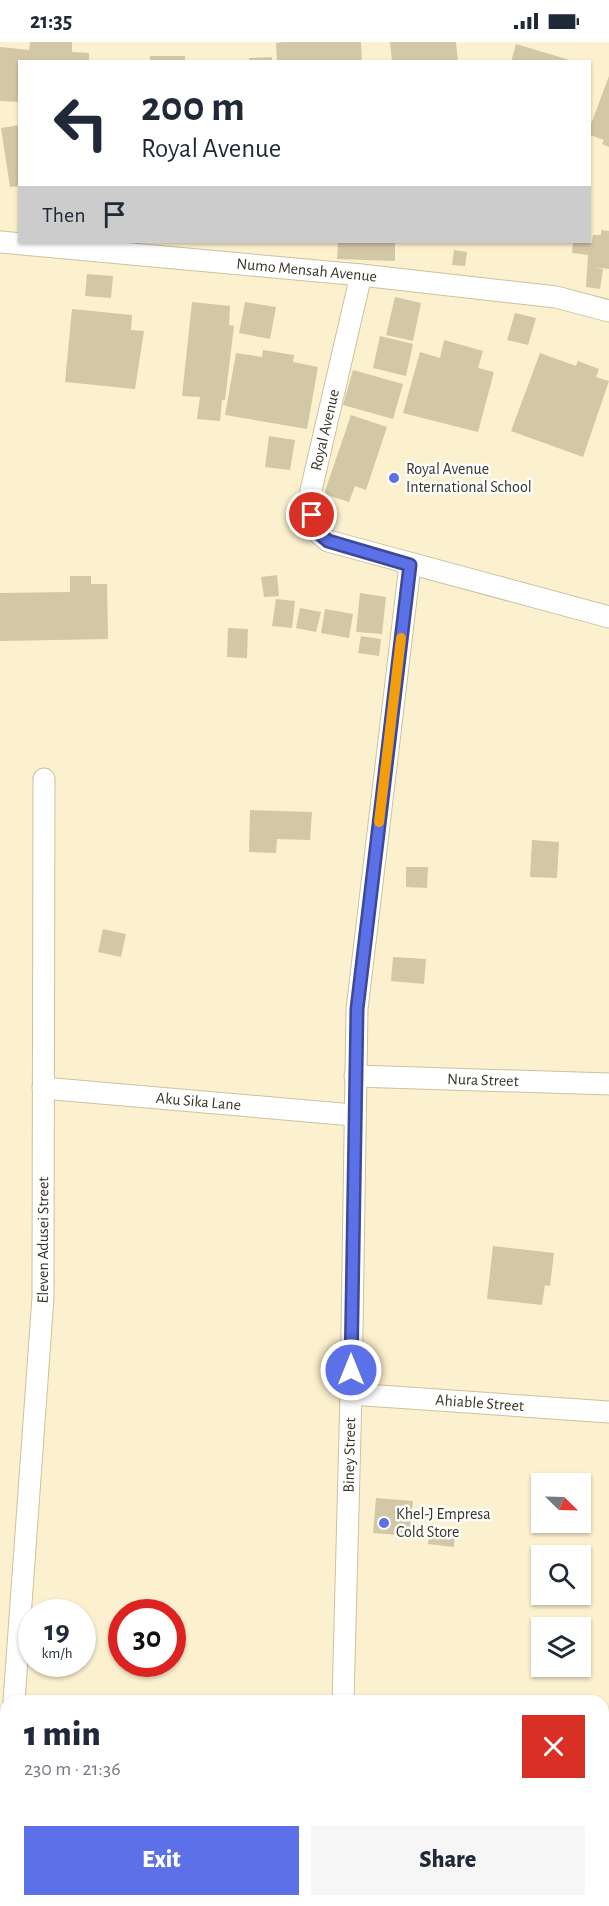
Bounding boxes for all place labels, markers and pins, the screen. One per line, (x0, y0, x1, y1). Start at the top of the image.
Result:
place label: Royal Avenue International School (406, 461, 532, 495)
marker: Royal Avenue International School (387, 471, 401, 485)
pin (286, 489, 337, 540)
place label: Khel-J Empresa Cold Store (396, 1506, 491, 1540)
marker: Khel-J Empresa Cold Store (377, 1516, 391, 1530)

